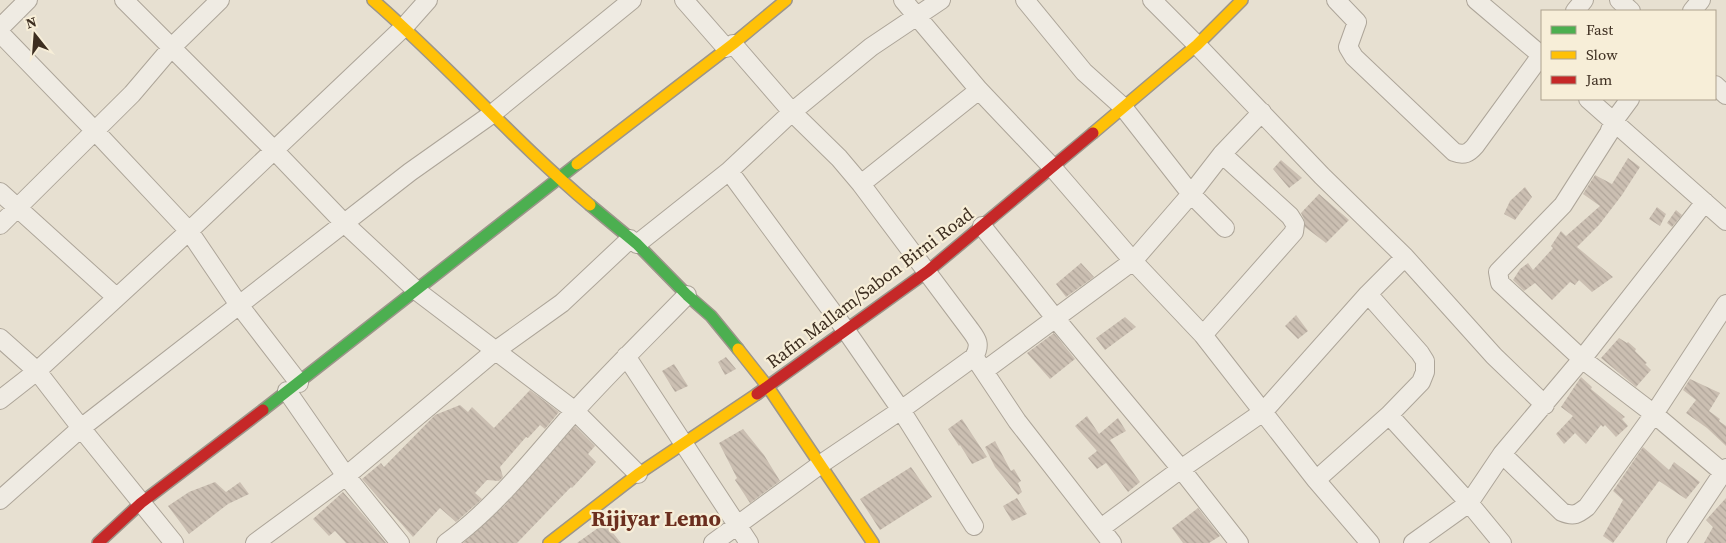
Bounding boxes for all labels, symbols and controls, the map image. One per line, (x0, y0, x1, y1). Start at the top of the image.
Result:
north arrow (10, 10, 60, 60)
legend (1541, 10, 1716, 100)
text: N (23, 12, 39, 34)
text: Fast (1586, 19, 1613, 40)
text: Slow (1586, 44, 1618, 65)
text: Jam (1585, 69, 1613, 90)
street label: Rafin Mallam/Sabon Birni Road (761, 201, 978, 374)
district label: Rijiyar Lemo (591, 503, 721, 533)

